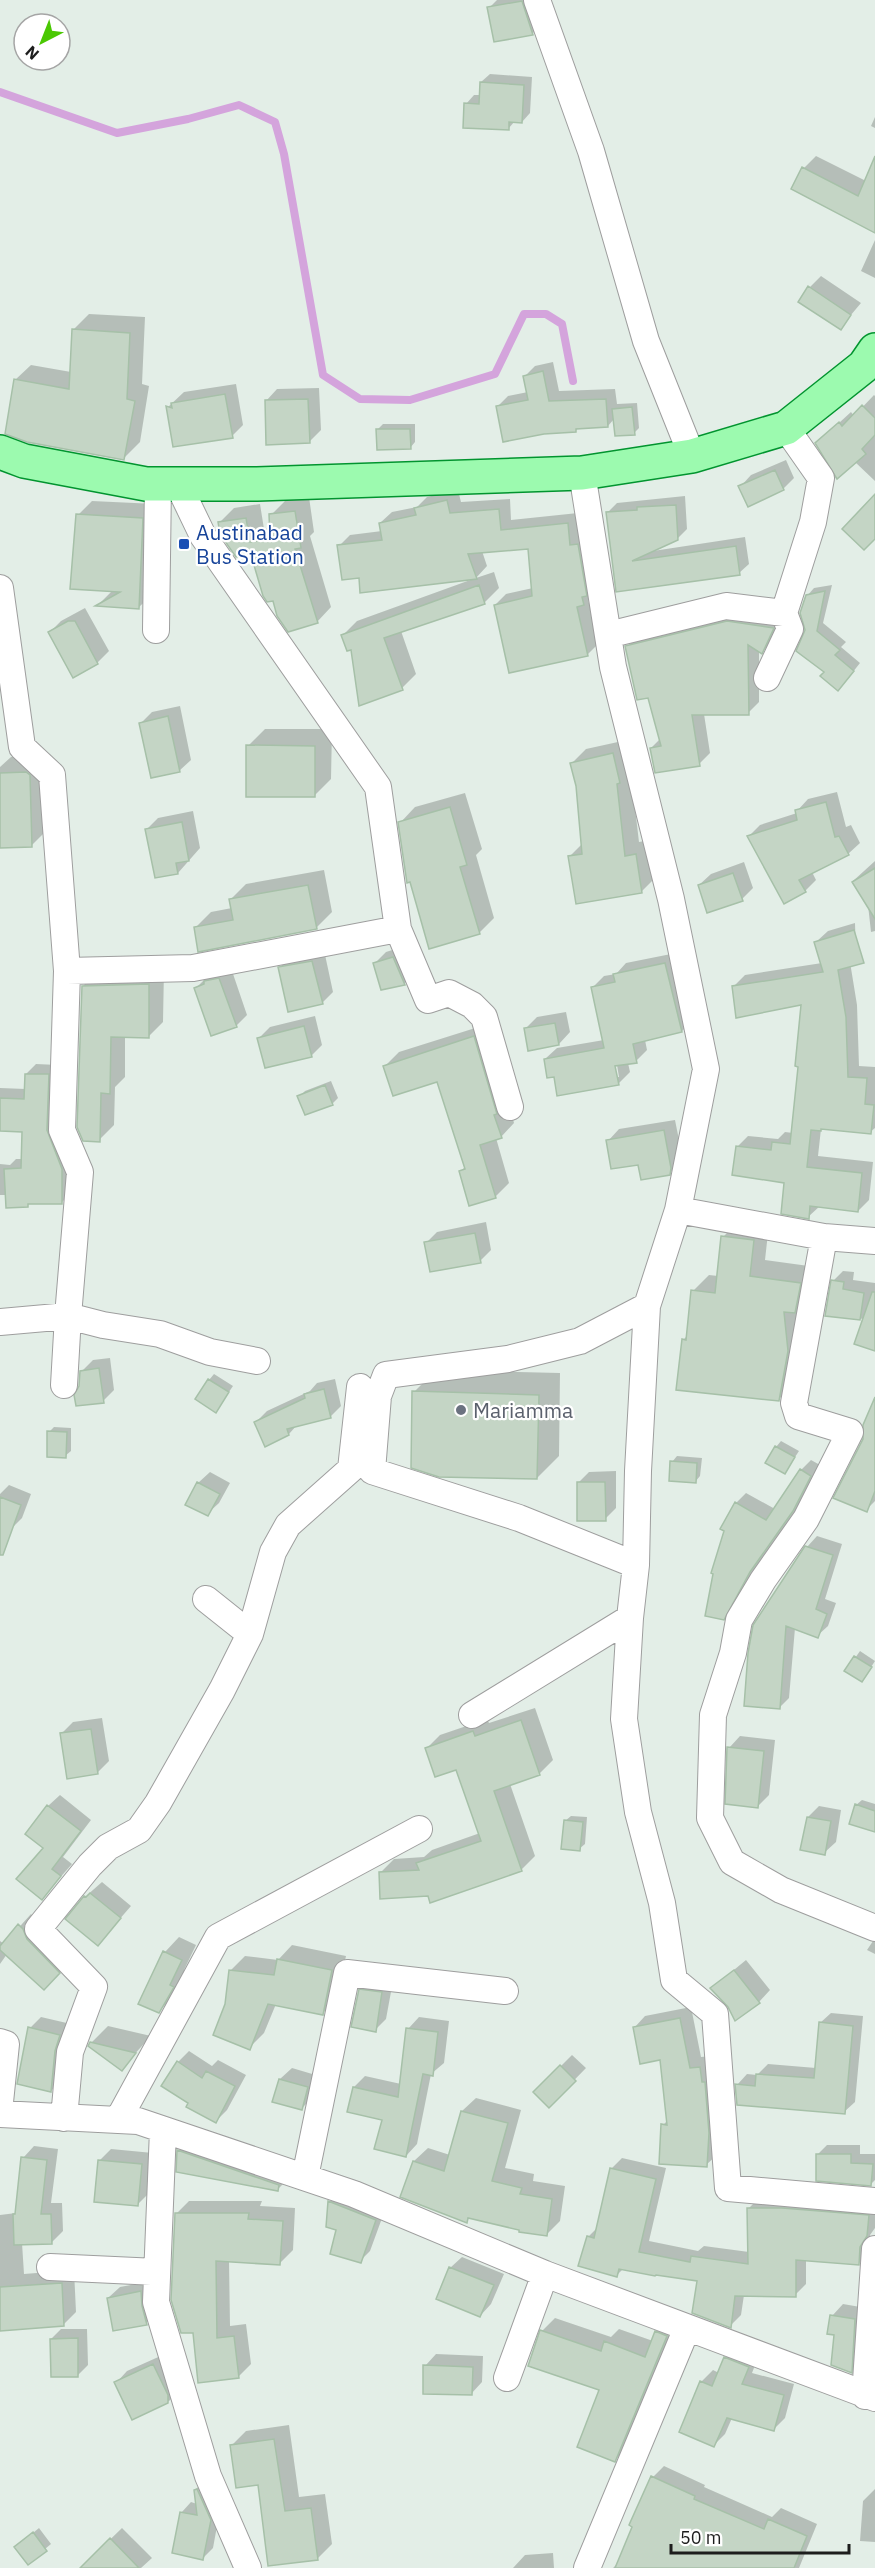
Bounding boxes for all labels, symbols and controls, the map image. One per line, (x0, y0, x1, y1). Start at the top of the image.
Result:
north arrow (12, 12, 72, 72)
text: N (21, 42, 43, 64)
place label: Austinabad Bus Station (196, 518, 304, 570)
marker: Austinabad Bus Station (177, 537, 191, 551)
place label: Mariamma (473, 1396, 573, 1424)
marker: Mariamma (454, 1403, 468, 1417)
scale bar (671, 2517, 850, 2555)
text: 50 m (680, 2526, 722, 2549)

